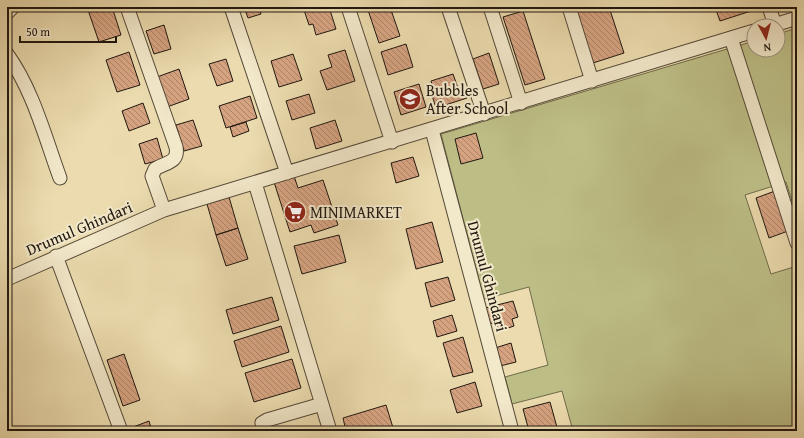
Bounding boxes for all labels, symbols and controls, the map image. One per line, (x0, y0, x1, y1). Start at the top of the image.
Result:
scale bar (20, 18, 116, 44)
north arrow (746, 18, 786, 58)
text: 50 m (26, 23, 50, 40)
text: N (762, 40, 772, 56)
place label: Bubbles After School (426, 78, 509, 120)
school or university icon: Bubbles After School (397, 86, 423, 112)
street label: Drumul Ghindari (22, 195, 137, 261)
supermarket icon: MINIMARKET (282, 199, 308, 225)
place label: MINIMARKET (310, 200, 402, 224)
street label: Drumul Ghindari (462, 218, 514, 335)

